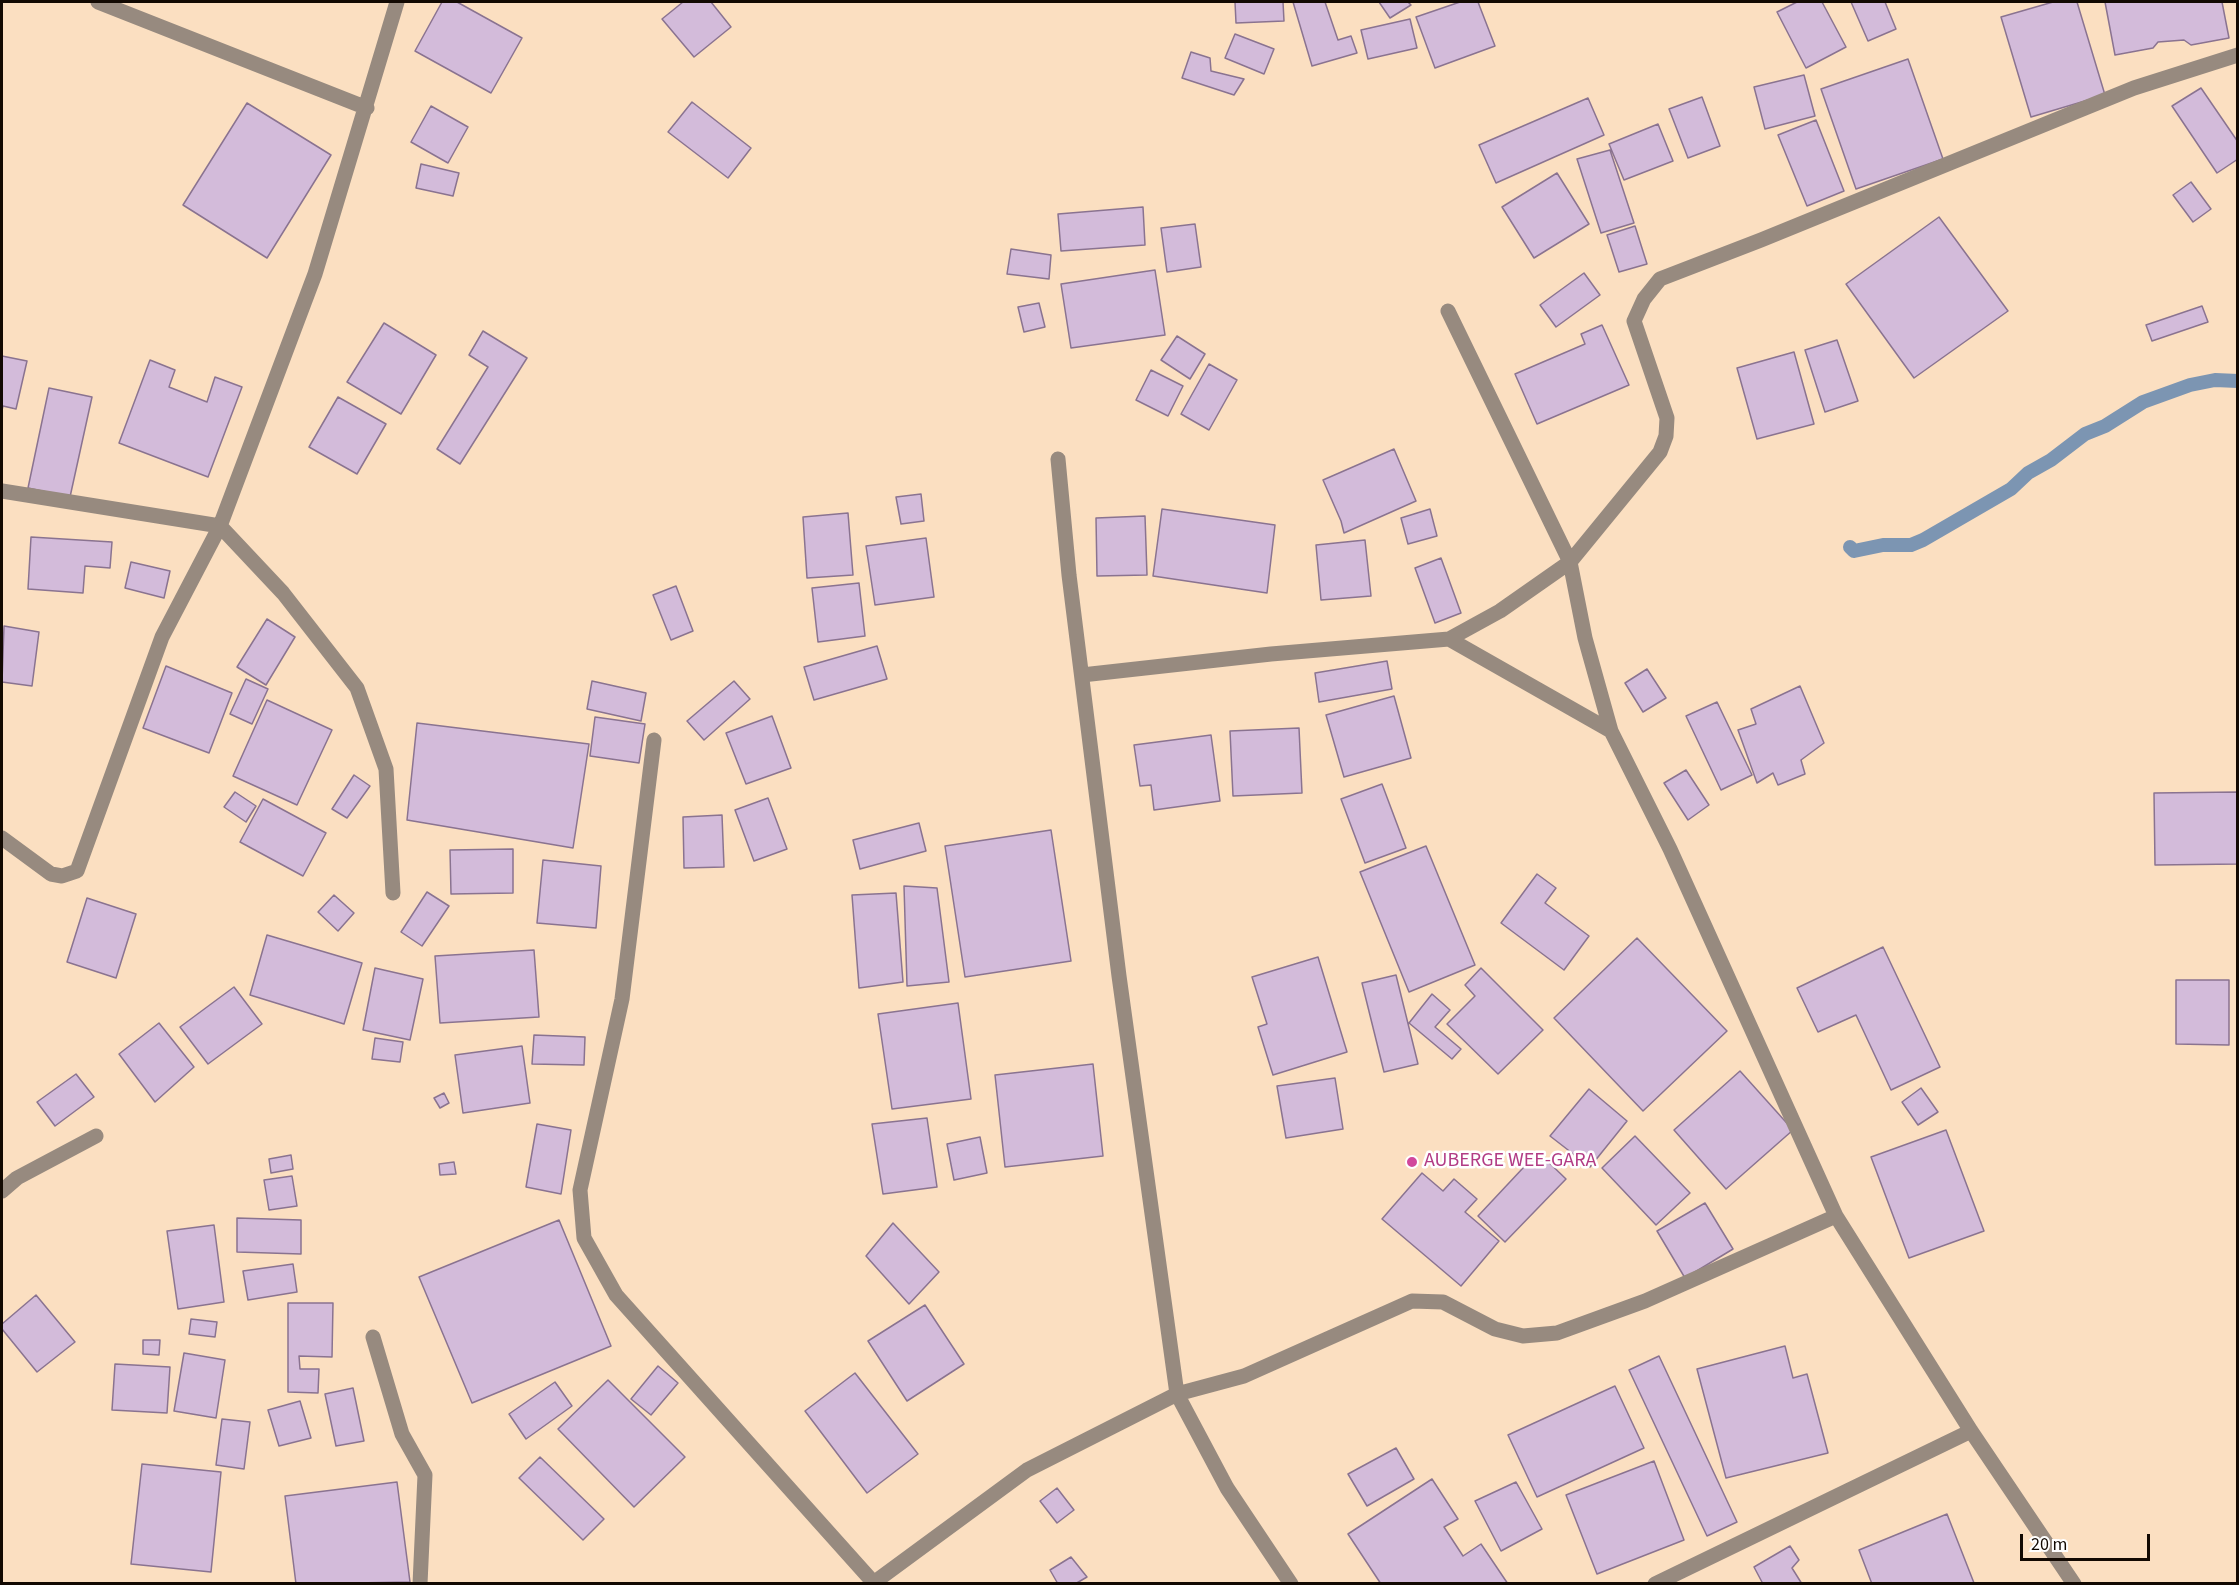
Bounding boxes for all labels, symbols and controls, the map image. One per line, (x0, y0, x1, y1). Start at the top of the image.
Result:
place label: AUBERGE WEE-GARA (1424, 1150, 1596, 1174)
marker: AUBERGE WEE-GARA (1405, 1155, 1419, 1169)
scale bar (2023, 1522, 2154, 1560)
text: 20 m (2031, 1532, 2067, 1557)

